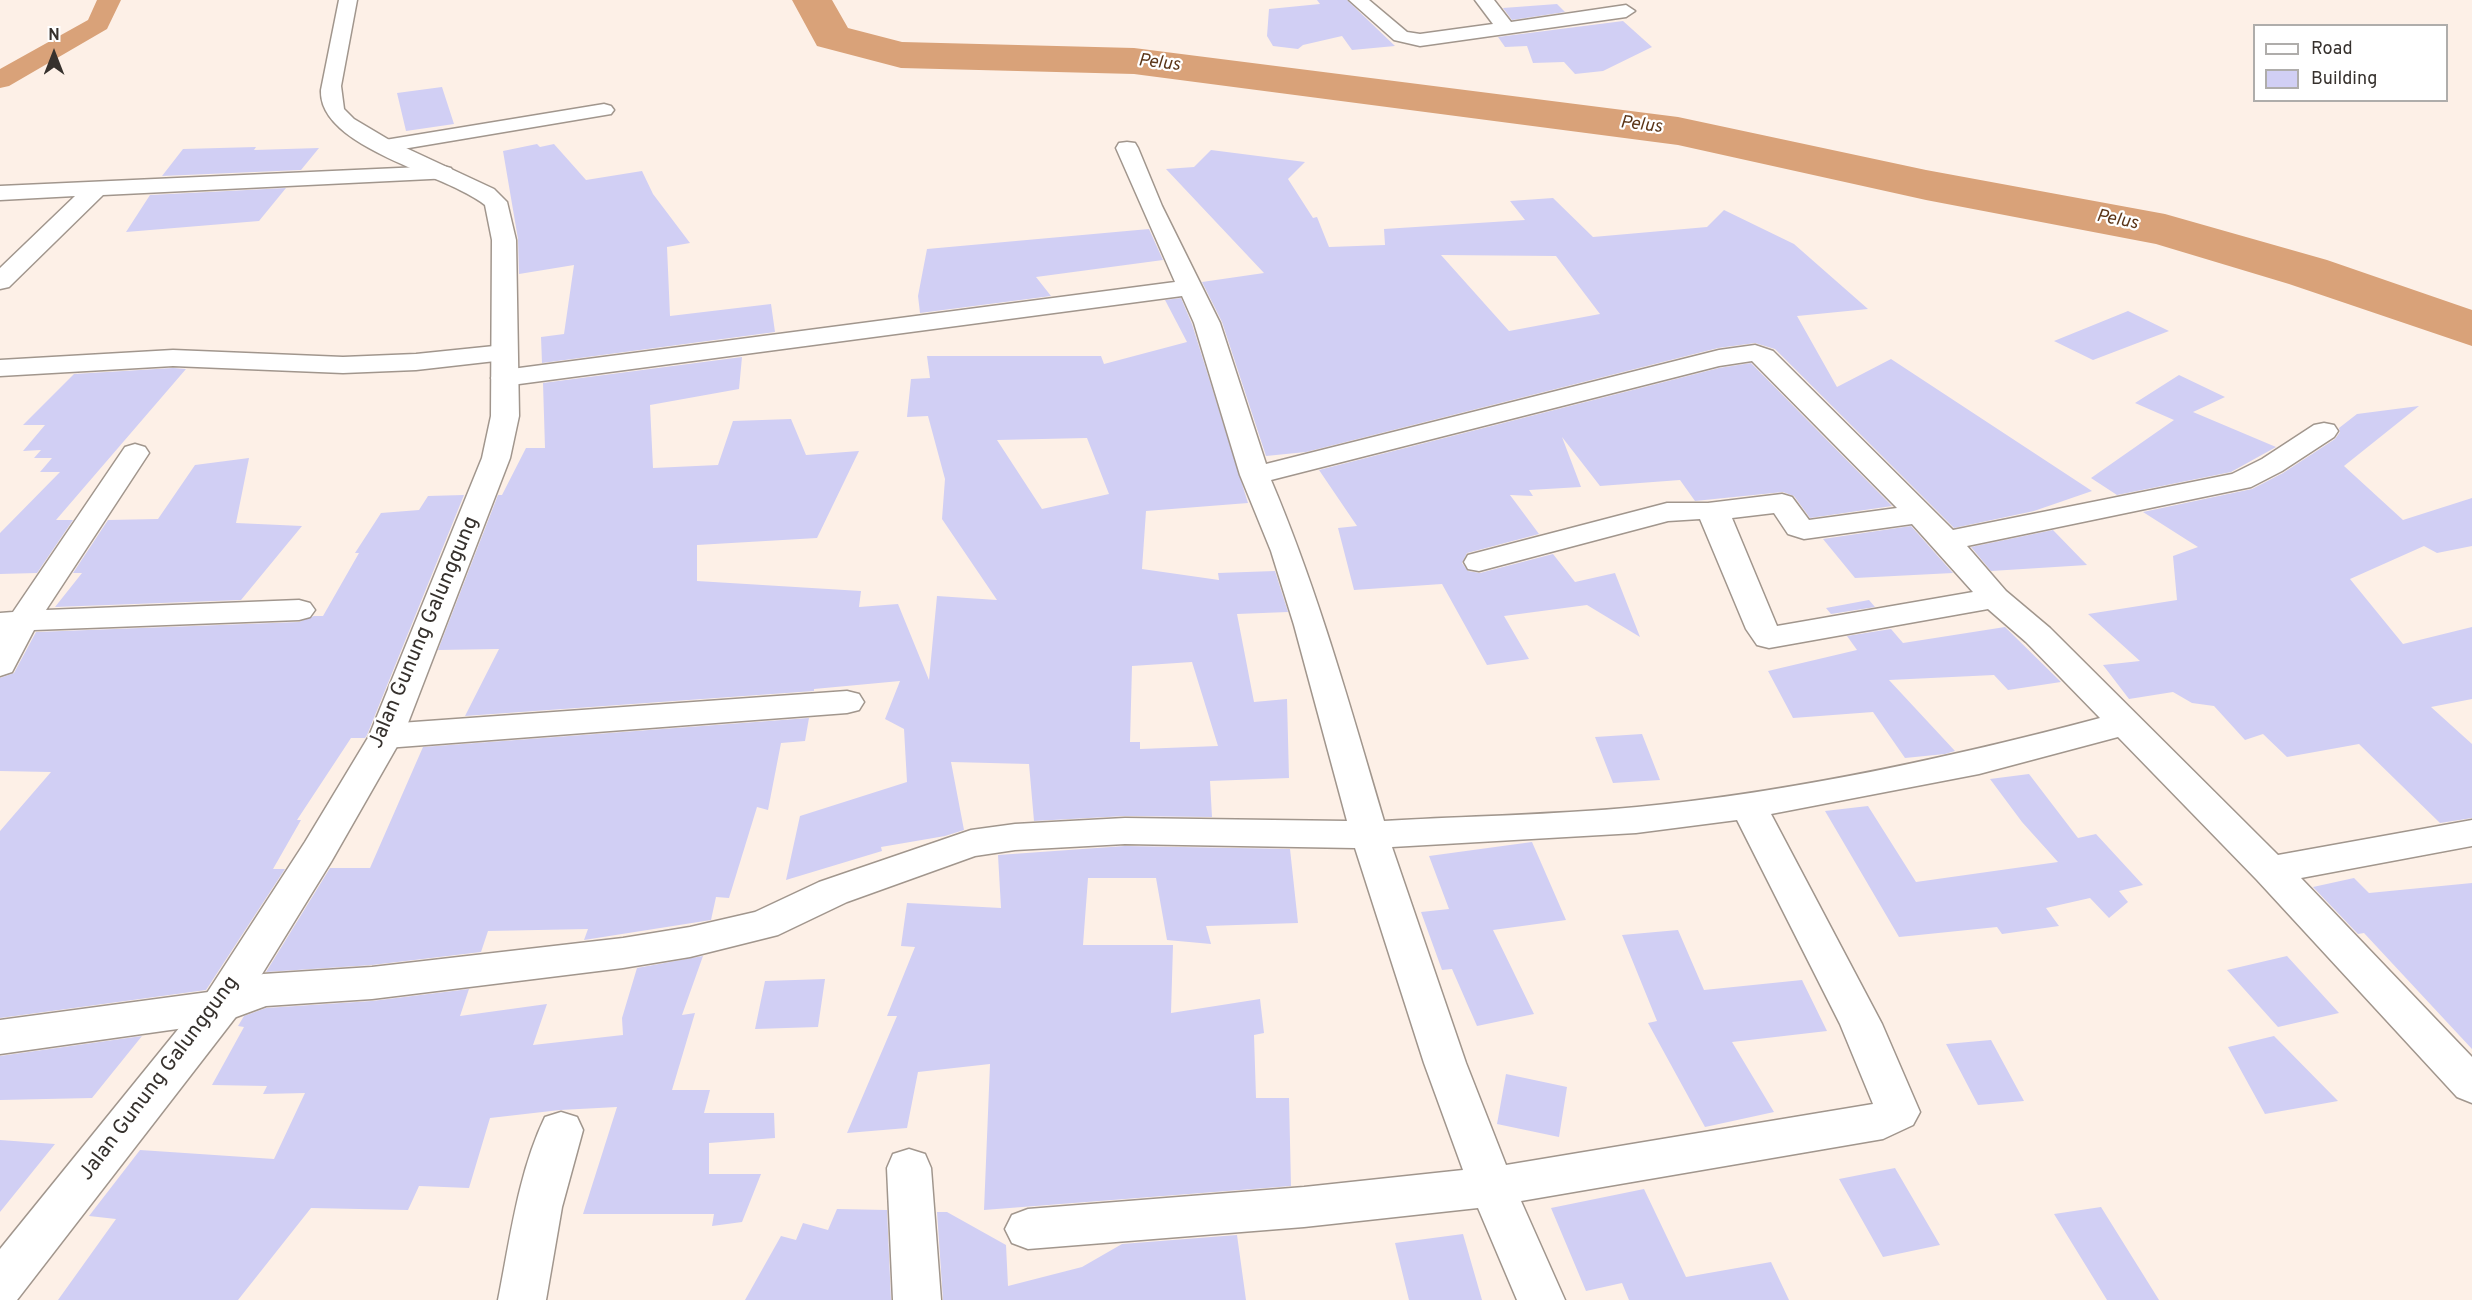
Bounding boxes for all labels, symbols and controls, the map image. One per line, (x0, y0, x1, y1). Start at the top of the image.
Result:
north arrow (24, 24, 84, 84)
legend (2253, 24, 2448, 102)
text: N (48, 26, 60, 46)
text: Road (2311, 38, 2353, 61)
water label: Pelus (1137, 51, 1181, 77)
text: Building (2311, 68, 2377, 91)
water label: Pelus (1619, 113, 1663, 139)
water label: Pelus (2094, 206, 2140, 236)
street label: Jalan Gunung Galunggung (365, 513, 485, 753)
street label: Jalan Gunung Galunggung (75, 972, 245, 1186)

